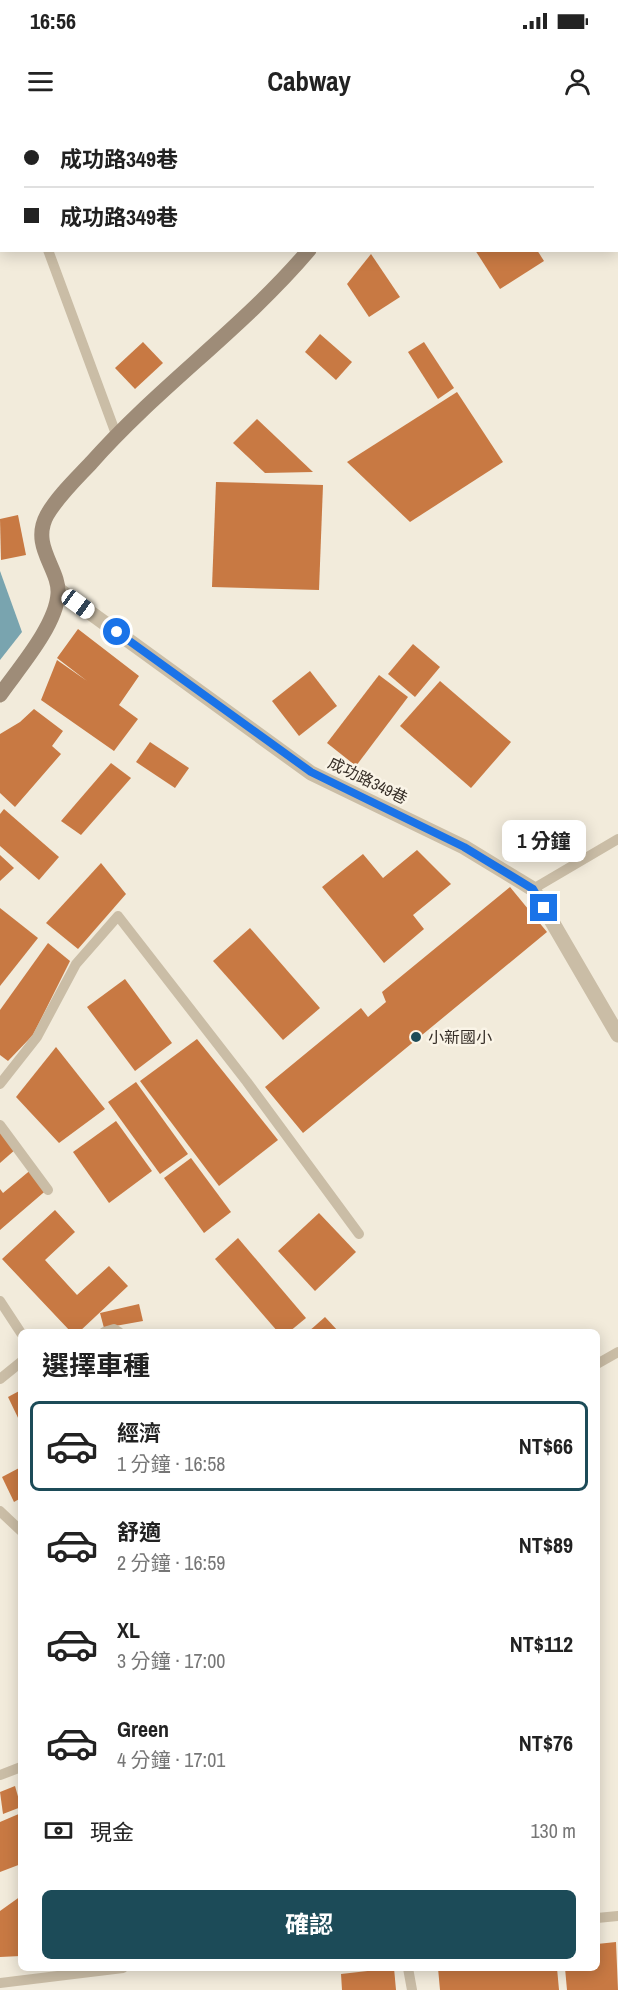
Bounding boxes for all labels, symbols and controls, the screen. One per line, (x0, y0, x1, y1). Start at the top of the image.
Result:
text: 16:56 (30, 6, 76, 36)
text: Cabway (267, 63, 351, 99)
icon: menu (24, 65, 57, 98)
icon: person (561, 65, 594, 98)
text: 成功路349巷 (60, 144, 178, 174)
text: 成功路349巷 (60, 202, 178, 232)
car (58, 586, 98, 622)
route start (103, 618, 130, 645)
street label: 成功路349巷 (325, 751, 411, 809)
callout: 1 分鐘 (502, 821, 586, 863)
text: 1 分鐘 (517, 827, 571, 854)
route end (530, 894, 557, 921)
place label: 小新國小 (428, 1026, 492, 1048)
marker: 小新國小 (409, 1030, 423, 1044)
text: 選擇車種 (42, 1347, 150, 1383)
text: 經濟 (117, 1418, 161, 1448)
icon: car (45, 1419, 99, 1473)
text: NT$66 (519, 1431, 573, 1461)
text: 1 分鐘 · 16:58 (117, 1450, 225, 1477)
text: 舒適 (117, 1517, 161, 1547)
icon: car (45, 1518, 99, 1572)
text: NT$89 (519, 1530, 573, 1560)
text: 2 分鐘 · 16:59 (117, 1549, 225, 1576)
text: XL (117, 1615, 140, 1645)
icon: car (45, 1617, 99, 1671)
text: NT$112 (510, 1629, 573, 1659)
text: 3 分鐘 · 17:00 (117, 1647, 225, 1674)
text: Green (117, 1714, 169, 1744)
icon: car (45, 1716, 99, 1770)
text: NT$76 (519, 1728, 573, 1758)
text: 4 分鐘 · 17:01 (117, 1746, 225, 1773)
icon: cash (42, 1814, 75, 1847)
text: 現金 (90, 1817, 134, 1847)
text: 130 m (530, 1817, 576, 1844)
button: 確認 (42, 1890, 576, 1959)

